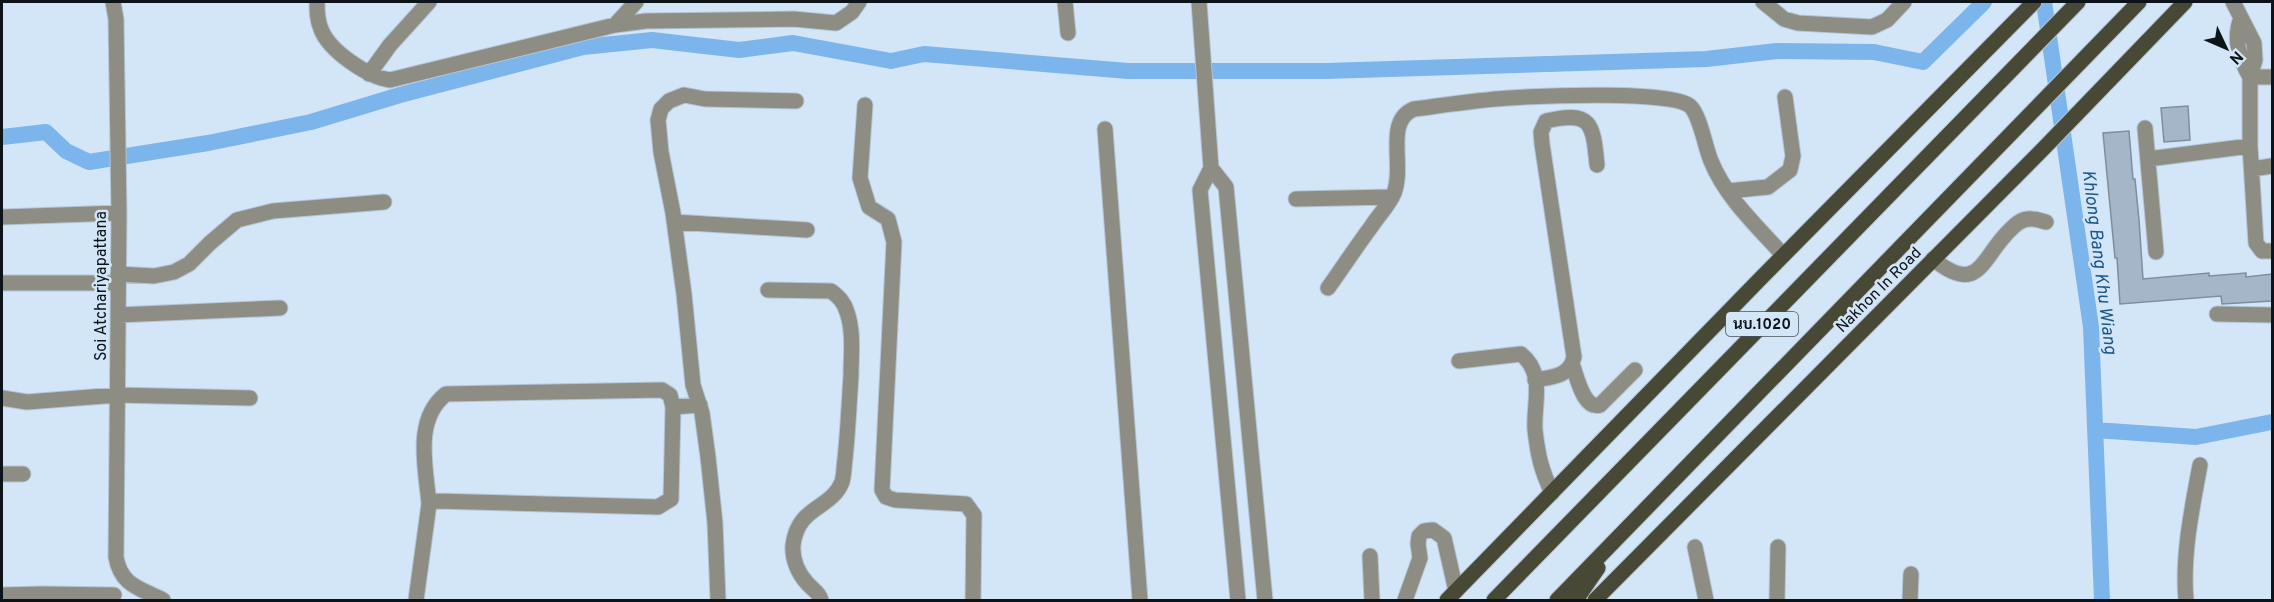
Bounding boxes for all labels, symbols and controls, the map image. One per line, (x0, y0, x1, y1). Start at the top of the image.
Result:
north arrow (2196, 18, 2256, 78)
text: N (2224, 46, 2247, 68)
water label: Khlong Bang Khu Wiang (2076, 169, 2121, 356)
street label: Soi Atchariyapattana (92, 211, 112, 361)
street label: Nakhon In Road (1832, 243, 1926, 337)
road number: นบ.1020 (1726, 312, 1798, 336)

